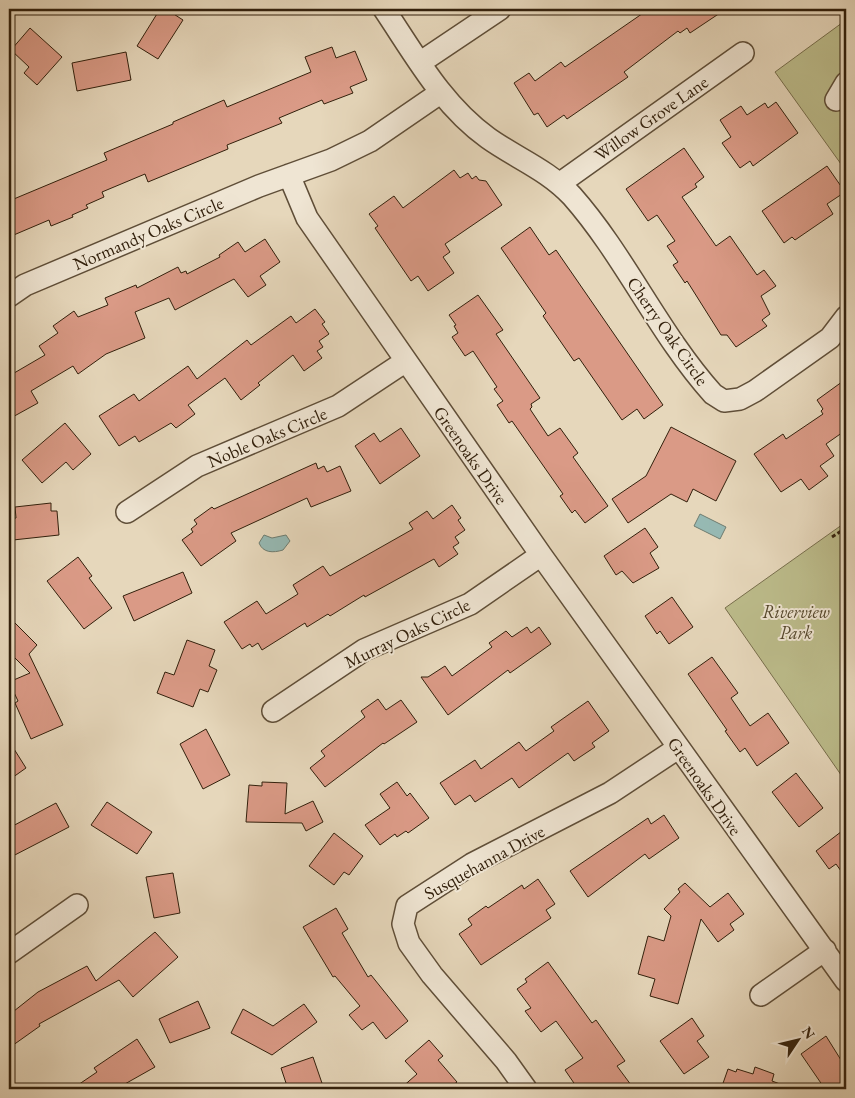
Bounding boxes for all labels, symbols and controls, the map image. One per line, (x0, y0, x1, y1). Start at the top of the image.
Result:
street label: Willow Grove Lane (590, 70, 712, 166)
street label: Normandy Oaks Circle (69, 191, 227, 275)
street label: Cherry Oak Circle (622, 272, 714, 390)
street label: Noble Oaks Circle (204, 401, 330, 473)
street label: Greenoaks Drive (429, 401, 513, 509)
street label: Murray Oaks Circle (340, 593, 474, 673)
park label: Riverview Park (762, 600, 831, 644)
street label: Greenoaks Drive (663, 732, 747, 840)
street label: Susquehanna Drive (420, 819, 548, 905)
north arrow (772, 1016, 822, 1066)
text: N (798, 1023, 820, 1043)

